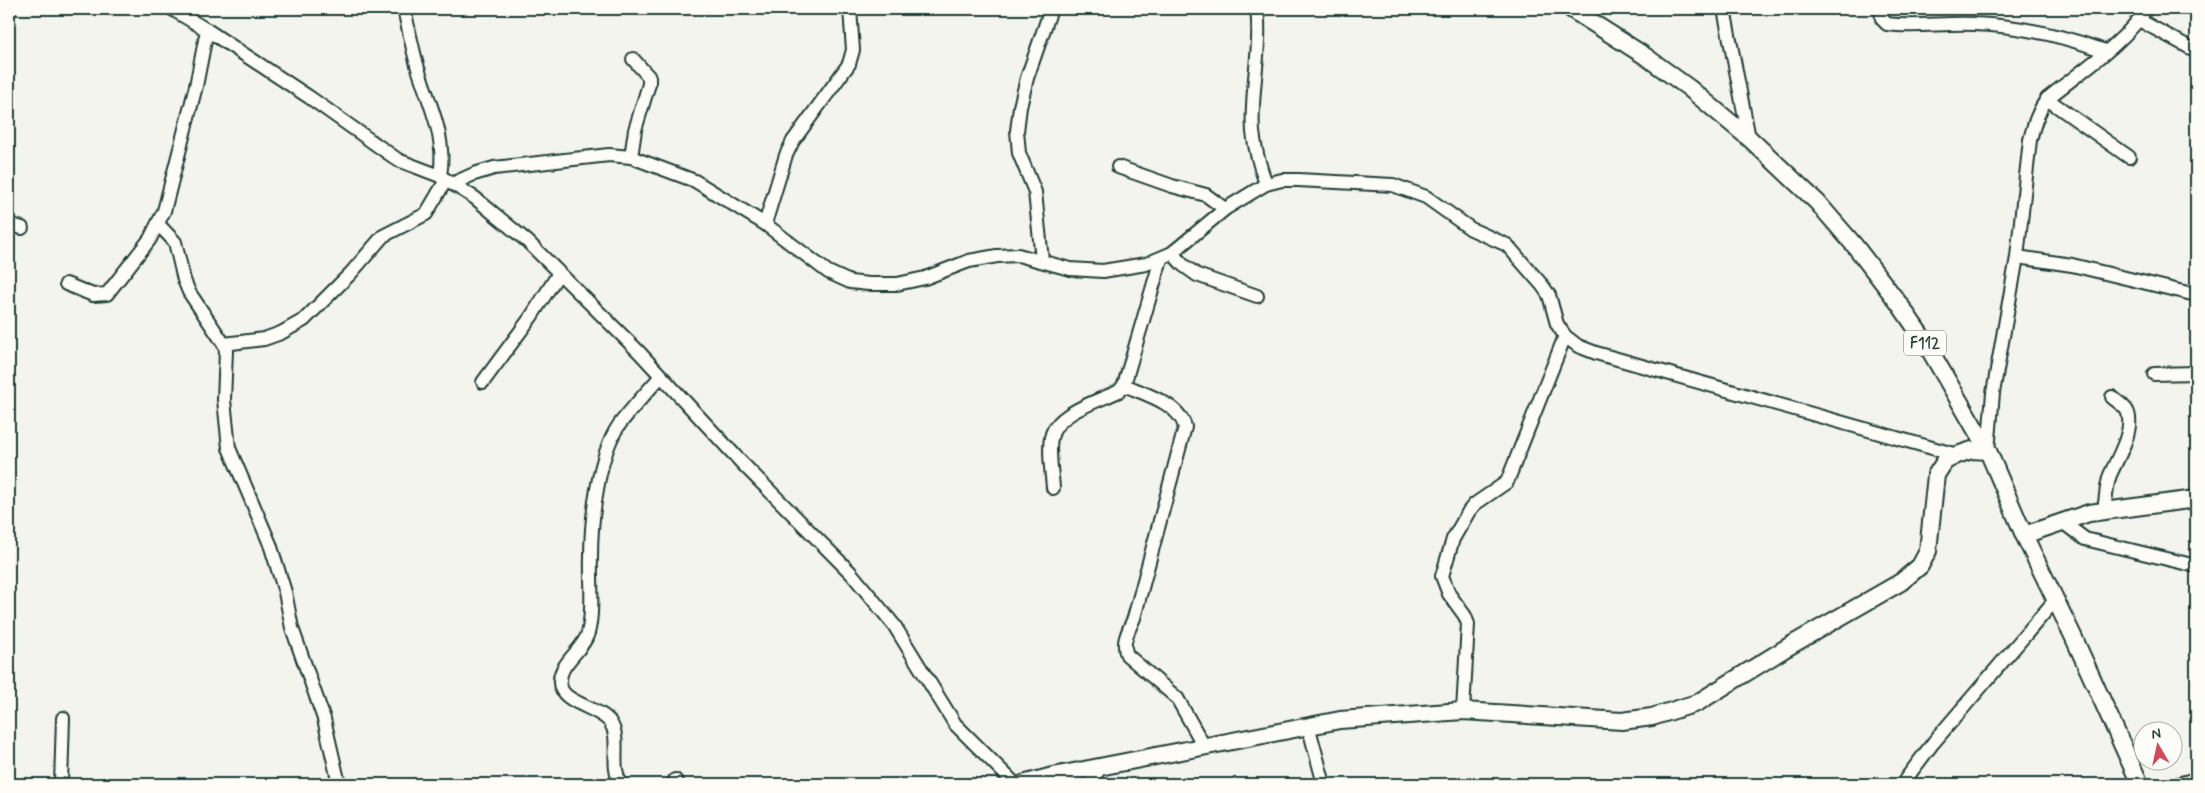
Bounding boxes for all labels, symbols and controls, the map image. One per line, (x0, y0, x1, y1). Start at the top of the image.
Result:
road number: F112 (1904, 330, 1946, 356)
north arrow (2132, 720, 2182, 770)
text: N (2150, 725, 2162, 744)

